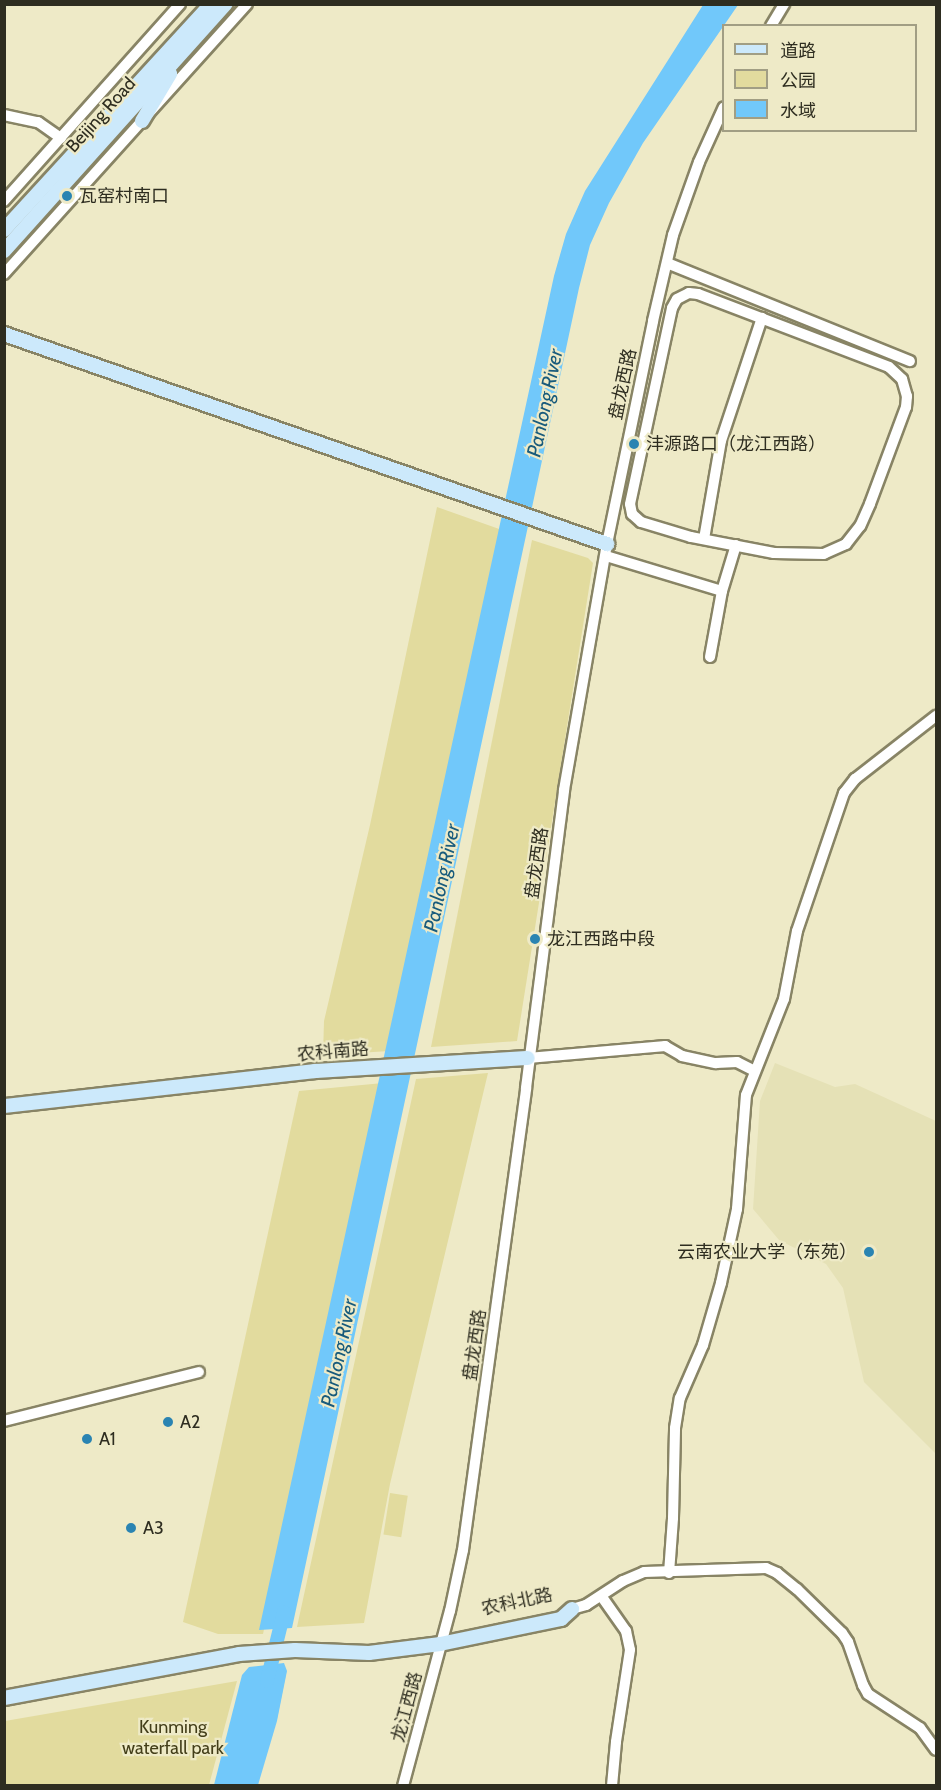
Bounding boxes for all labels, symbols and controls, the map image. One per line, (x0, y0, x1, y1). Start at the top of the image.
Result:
legend (722, 24, 917, 132)
text: 道路 (780, 40, 816, 62)
text: 公园 (780, 70, 816, 92)
street label: Beijing Road (62, 73, 140, 157)
text: 水域 (780, 100, 816, 122)
place label: 瓦窑村南口 (79, 185, 169, 207)
marker: 瓦窑村南口 (60, 189, 74, 203)
water label: Panlong River (522, 347, 568, 459)
street label: 盘龙西路 (605, 347, 641, 421)
place label: 沣源路口（龙江西路） (646, 433, 826, 455)
marker: 沣源路口（龙江西路） (627, 437, 641, 451)
water label: Panlong River (419, 822, 465, 934)
street label: 盘龙西路 (521, 826, 553, 900)
place label: 龙江西路中段 (547, 928, 655, 950)
marker: 龙江西路中段 (528, 932, 542, 946)
street label: 农科南路 (296, 1038, 370, 1066)
place label: 云南农业大学（东苑） (677, 1241, 857, 1263)
marker: 云南农业大学（东苑） (862, 1245, 876, 1259)
water label: Panlong River (316, 1297, 362, 1409)
street label: 盘龙西路 (459, 1308, 491, 1382)
place label: A2 (180, 1411, 201, 1433)
marker: A2 (161, 1415, 175, 1429)
place label: A1 (99, 1428, 116, 1450)
marker: A1 (80, 1432, 94, 1446)
place label: A3 (143, 1517, 164, 1539)
marker: A3 (124, 1521, 138, 1535)
street label: 农科北路 (480, 1584, 554, 1620)
street label: 龙江西路 (387, 1669, 427, 1745)
park label: Kunming waterfall park (122, 1717, 224, 1760)

